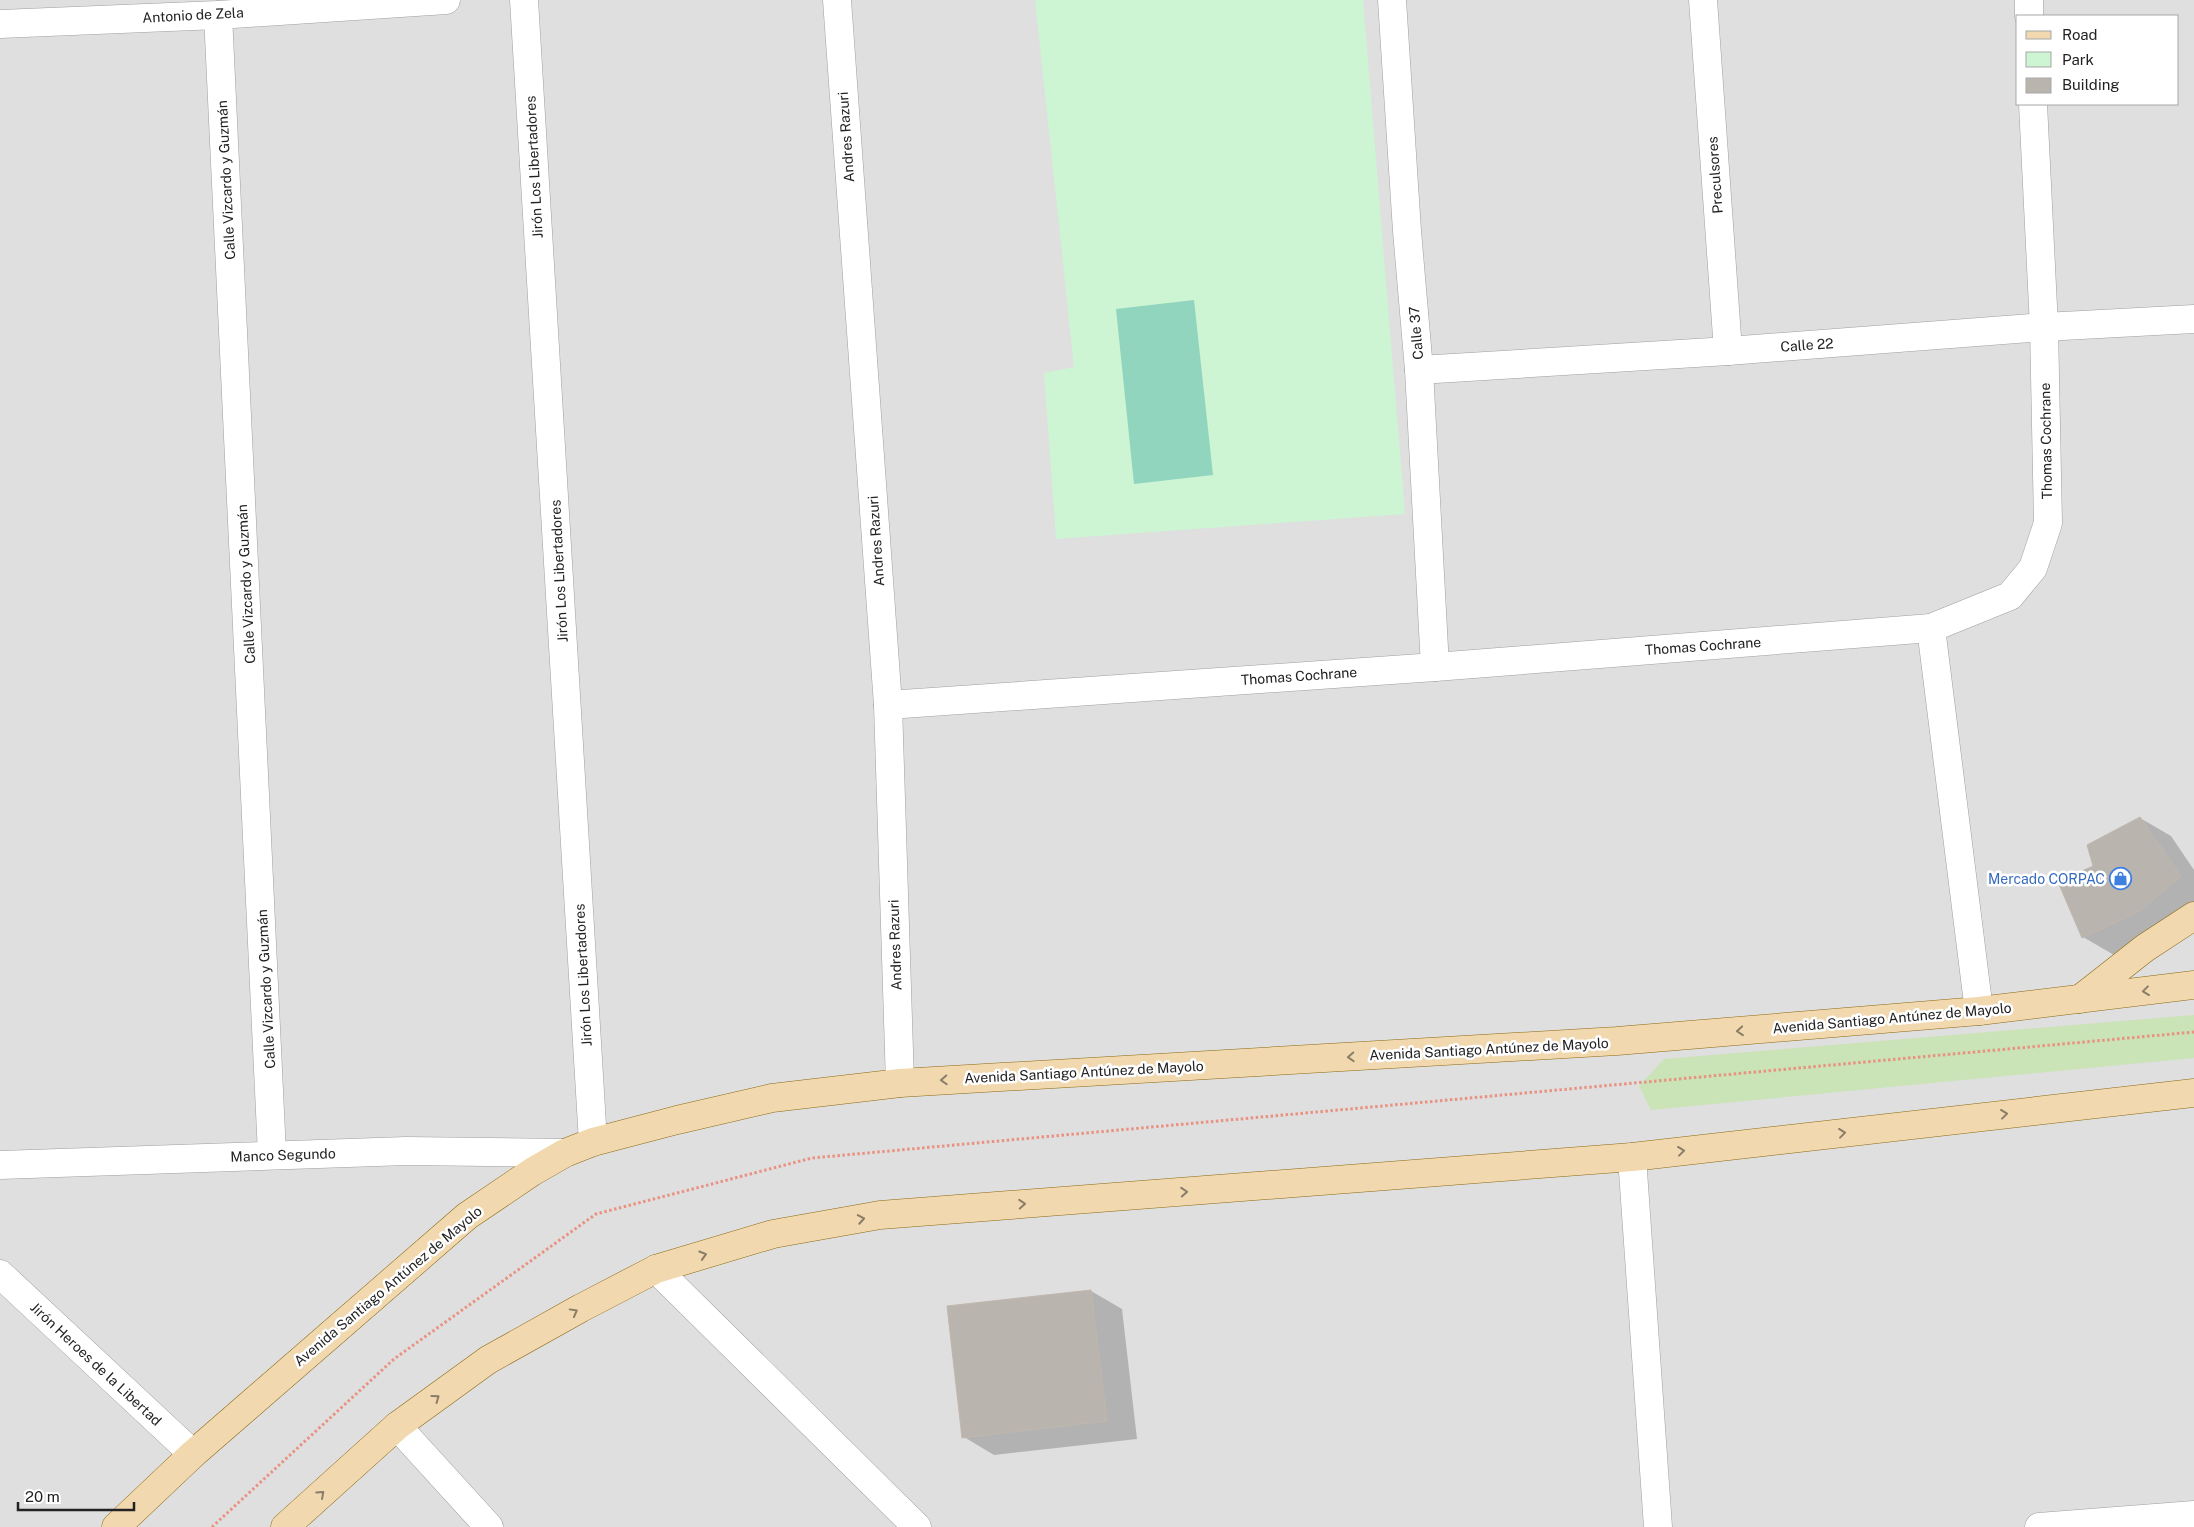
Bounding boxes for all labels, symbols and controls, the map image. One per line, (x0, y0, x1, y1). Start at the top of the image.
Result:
street label: Antonio de Zela (142, 4, 244, 26)
legend (2016, 15, 2179, 105)
text: Road (2062, 26, 2098, 43)
text: Park (2062, 51, 2094, 68)
text: Building (2062, 76, 2120, 93)
street label: Andres Razuri (835, 91, 857, 183)
street label: Jirón Los Libertadores (522, 95, 546, 239)
street label: Calle Vizcardo y Guzmán (214, 100, 238, 260)
street label: Preculsores (1704, 136, 1726, 214)
street label: Calle 37 (1406, 306, 1426, 360)
street label: Calle 22 (1780, 335, 1834, 355)
street label: Thomas Cochrane (2037, 383, 2055, 499)
street label: Andres Razuri (865, 495, 887, 587)
street label: Jirón Los Libertadores (547, 499, 571, 643)
street label: Calle Vizcardo y Guzmán (234, 504, 258, 664)
street label: Thomas Cochrane (1644, 634, 1762, 658)
street label: Thomas Cochrane (1240, 664, 1358, 688)
shop icon: Mercado CORPAC (2109, 867, 2133, 891)
place label: Mercado CORPAC (1988, 871, 2105, 887)
street label: Andres Razuri (885, 899, 905, 991)
street label: Jirón Los Libertadores (571, 903, 595, 1047)
street label: Calle Vizcardo y Guzmán (254, 909, 278, 1069)
one-way arrow (2141, 985, 2149, 996)
street label: Avenida Santiago Antúnez de Mayolo (1772, 1000, 2012, 1036)
one-way arrow (1736, 1025, 1744, 1036)
street label: Avenida Santiago Antúnez de Mayolo (1369, 1035, 1609, 1063)
one-way arrow (1347, 1051, 1355, 1062)
street label: Avenida Santiago Antúnez de Mayolo (964, 1058, 1204, 1086)
one-way arrow (940, 1075, 948, 1086)
one-way arrow (2000, 1109, 2008, 1120)
one-way arrow (1839, 1128, 1847, 1139)
street label: Manco Segundo (230, 1145, 336, 1165)
one-way arrow (1677, 1146, 1685, 1157)
one-way arrow (1181, 1186, 1189, 1197)
one-way arrow (1019, 1199, 1027, 1210)
street label: Avenida Santiago Antúnez de Mayolo (291, 1203, 485, 1369)
one-way arrow (856, 1214, 865, 1224)
one-way arrow (698, 1251, 706, 1261)
street label: Jirón Heroes de la Libertad (27, 1299, 165, 1429)
one-way arrow (569, 1308, 578, 1318)
one-way arrow (430, 1395, 439, 1403)
scale bar (18, 1480, 134, 1512)
text: 20 m (25, 1488, 60, 1505)
one-way arrow (315, 1492, 324, 1500)

